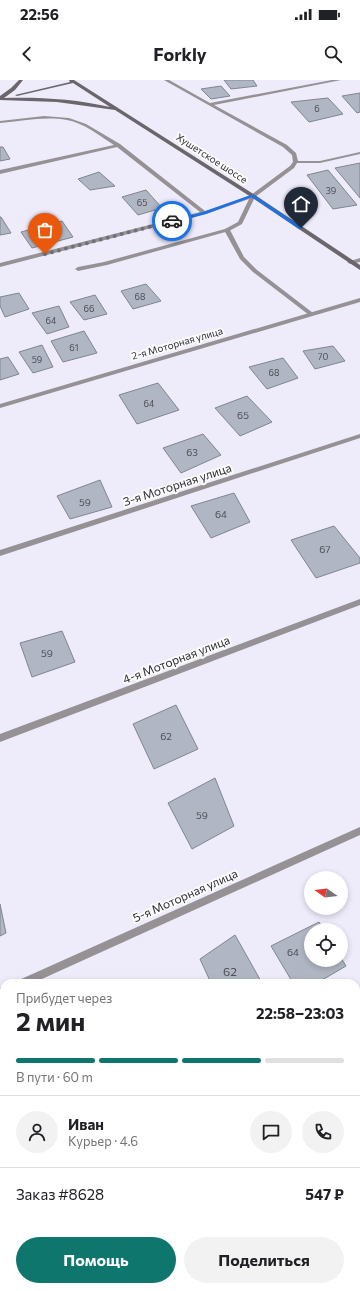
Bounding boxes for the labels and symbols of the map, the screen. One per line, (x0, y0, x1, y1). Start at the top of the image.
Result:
house number: 6 (314, 103, 320, 114)
street label: Хушетское шоссе (174, 130, 250, 186)
house number: 39 (326, 185, 336, 196)
pin (284, 187, 318, 228)
house number: 65 (137, 197, 147, 208)
courier (152, 201, 192, 241)
pin (28, 213, 62, 254)
house number: 68 (135, 291, 145, 302)
house number: 66 (84, 303, 94, 314)
house number: 64 (46, 315, 57, 326)
street label: 2-я Моторная улица (130, 324, 224, 362)
house number: 61 (69, 342, 79, 353)
house number: 70 (318, 351, 328, 362)
house number: 59 (32, 354, 42, 365)
house number: 68 (269, 367, 279, 378)
house number: 64 (144, 398, 155, 409)
house number: 65 (237, 409, 249, 421)
house number: 63 (186, 446, 198, 458)
street label: 3-я Моторная улица (121, 460, 233, 508)
house number: 59 (79, 496, 91, 508)
house number: 64 (215, 508, 227, 520)
house number: 67 (319, 543, 331, 555)
street label: 4-я Моторная улица (120, 632, 232, 686)
house number: 59 (41, 647, 53, 659)
house number: 62 (160, 730, 172, 742)
house number: 59 (196, 809, 208, 821)
street label: 5-я Моторная улица (130, 866, 240, 924)
north arrow (304, 871, 348, 915)
house number: 64 (287, 946, 299, 958)
house number: 62 (223, 964, 237, 978)

